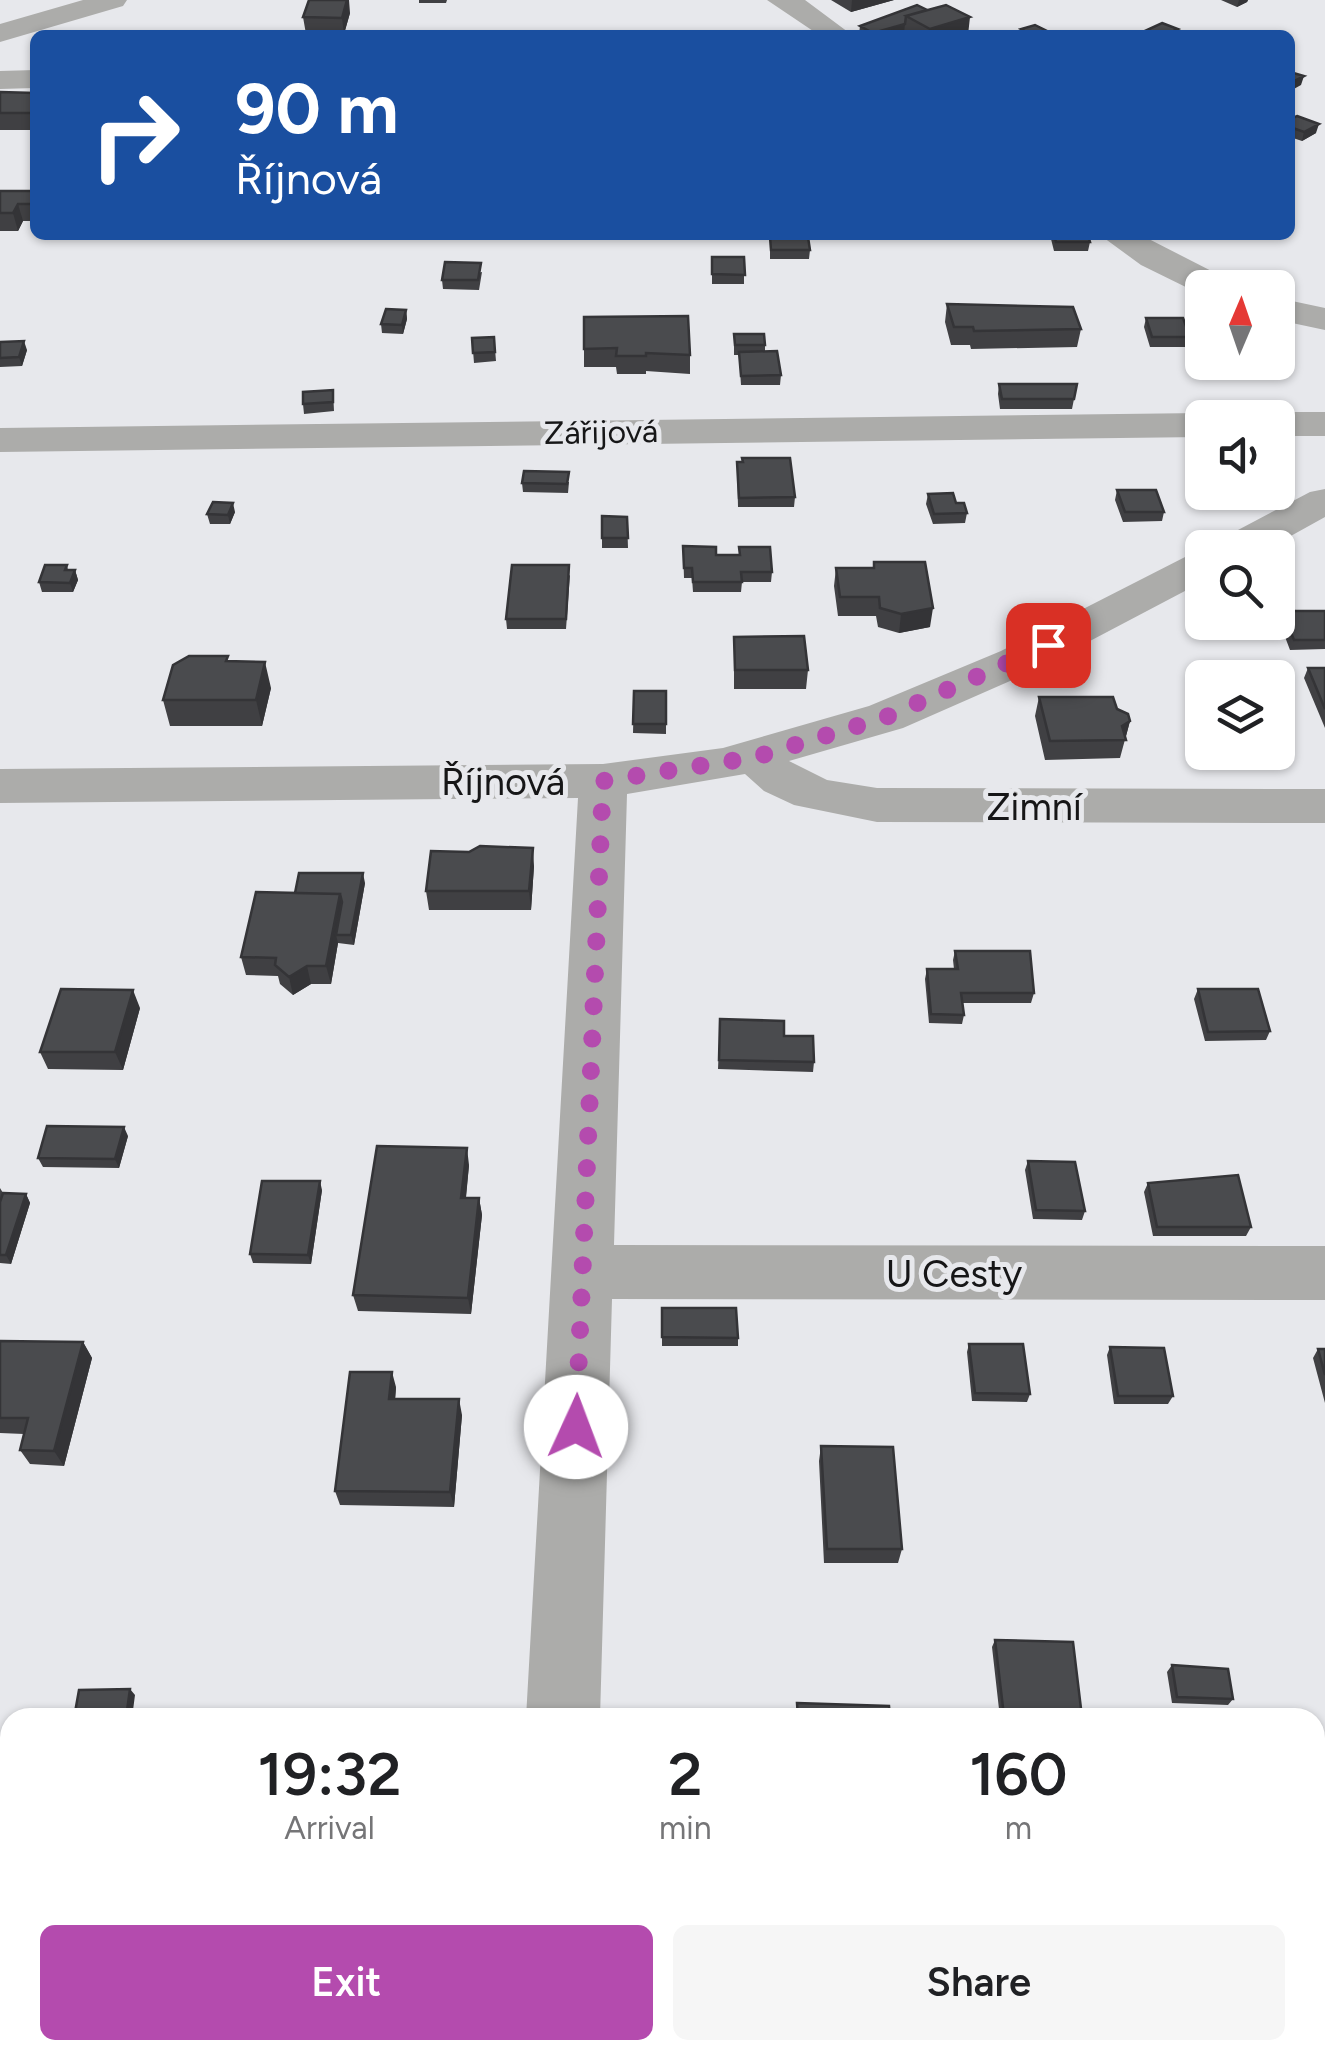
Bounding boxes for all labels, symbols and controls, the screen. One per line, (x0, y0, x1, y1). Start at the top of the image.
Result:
text: 90 m (235, 66, 399, 151)
icon: right (70, 70, 200, 200)
text: Říjnová (235, 151, 382, 205)
north arrow (1185, 270, 1295, 380)
map controls (1185, 270, 1295, 770)
button: sound (1185, 400, 1295, 510)
street label: Zářijová (544, 412, 658, 452)
button: search (1185, 530, 1295, 640)
pin (1006, 603, 1091, 688)
icon: arrive (1021, 618, 1076, 673)
button: layers (1185, 660, 1295, 770)
street label: Říjnová (441, 759, 565, 805)
street label: Zimní (986, 784, 1084, 830)
street label: U Cesty (886, 1251, 1022, 1297)
position arrow (524, 1375, 628, 1479)
text: 19:32 (258, 1738, 401, 1810)
text: 2 (668, 1738, 702, 1810)
text: 160 (969, 1738, 1067, 1810)
text: Arrival (284, 1809, 375, 1847)
text: min (659, 1809, 712, 1847)
text: m (1005, 1809, 1032, 1847)
button: Exit (40, 1925, 653, 2040)
button: Share (673, 1925, 1285, 2040)

